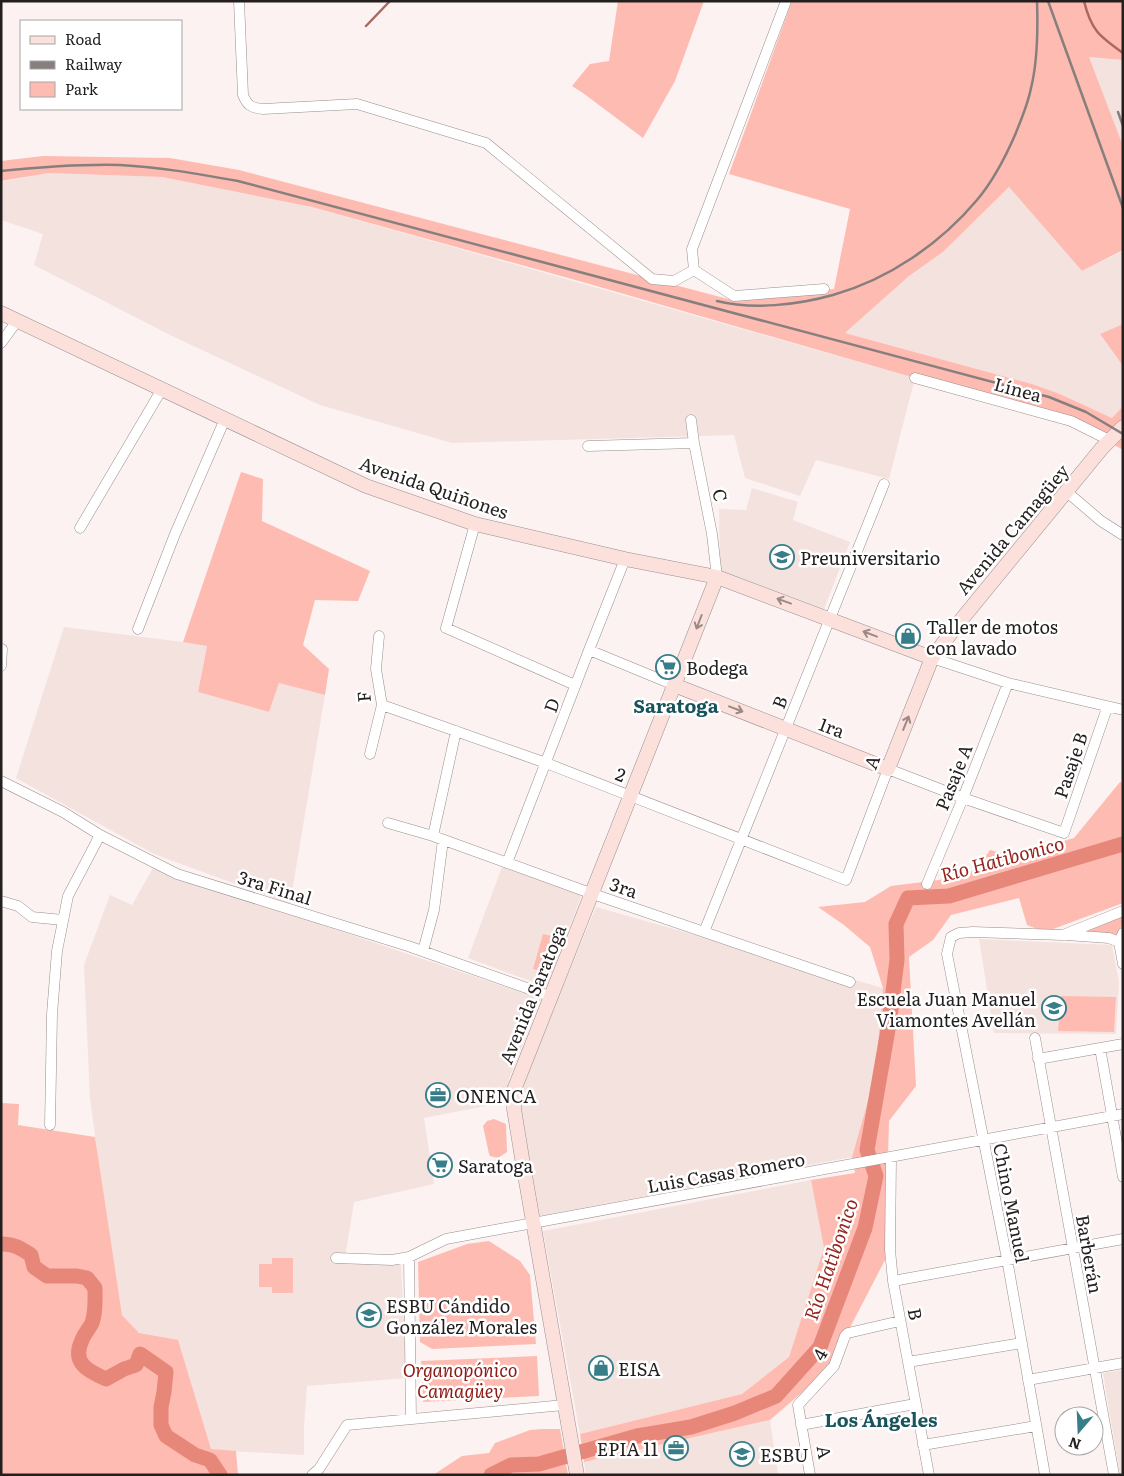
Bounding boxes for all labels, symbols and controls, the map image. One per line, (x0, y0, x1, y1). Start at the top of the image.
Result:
legend (20, 20, 182, 110)
text: Road (65, 27, 101, 50)
text: Railway (65, 52, 123, 75)
text: Park (65, 77, 99, 100)
street label: Línea (991, 370, 1045, 408)
street label: Avenida Quiñones (356, 449, 512, 525)
street label: Avenida Camagüey (949, 457, 1075, 600)
street label: C (706, 486, 736, 504)
school or university icon: Preuniversitario (769, 544, 795, 570)
place label: Preuniversitario (800, 544, 940, 571)
one-way arrow (776, 596, 792, 605)
place label: Taller de motos con lavado (926, 613, 1058, 661)
one-way arrow (693, 614, 703, 629)
shop icon: Taller de motos con lavado (895, 623, 921, 649)
one-way arrow (863, 629, 879, 638)
supermarket icon: Bodega (655, 654, 681, 680)
place label: Bodega (686, 654, 748, 681)
street label: F (349, 690, 377, 704)
district label: Saratoga (633, 691, 719, 719)
street label: B (764, 691, 794, 713)
street label: D (536, 694, 566, 716)
one-way arrow (728, 705, 743, 714)
street label: 1ra (815, 710, 849, 744)
one-way arrow (902, 716, 912, 731)
street label: Pasaje B (1046, 728, 1094, 802)
street label: Pasaje A (927, 740, 979, 814)
street label: A (856, 751, 886, 773)
street label: 2 (612, 760, 630, 788)
water label: Río Hatibonico (937, 828, 1067, 888)
street label: 3ra Final (235, 863, 315, 911)
street label: 3ra (606, 870, 642, 904)
street label: Avenida Saratoga (492, 920, 572, 1068)
place label: Escuela Juan Manuel Viamontes Avellán (856, 985, 1036, 1033)
school or university icon: Escuela Juan Manuel Viamontes Avellán (1041, 995, 1067, 1021)
office icon: ONENCA (425, 1082, 451, 1108)
place label: ONENCA (456, 1082, 536, 1109)
street label: Chino Manuel (987, 1141, 1037, 1265)
street label: Luis Casas Romero (645, 1145, 807, 1199)
supermarket icon: Saratoga (427, 1152, 453, 1178)
place label: Saratoga (458, 1152, 533, 1179)
water label: Río Hatibonico (796, 1194, 864, 1324)
street label: Barberán (1070, 1212, 1110, 1296)
place label: ESBU Cándido González Morales (386, 1292, 537, 1340)
school or university icon: ESBU Cándido González Morales (356, 1302, 382, 1328)
street label: B (902, 1306, 930, 1323)
street label: 4 (805, 1343, 833, 1365)
shop icon: EISA (588, 1355, 614, 1381)
place label: EISA (618, 1355, 660, 1382)
park label: Organopónico Camagüey (403, 1356, 517, 1404)
district label: Los Ángeles (824, 1405, 938, 1433)
north arrow (1054, 1406, 1104, 1456)
text: N (1065, 1433, 1083, 1456)
place label: EPIA 11 (597, 1435, 658, 1462)
office icon: EPIA 11 (663, 1435, 689, 1461)
school or university icon: ESBU (729, 1441, 755, 1467)
place label: ESBU (760, 1441, 809, 1468)
street label: A (811, 1443, 839, 1461)

